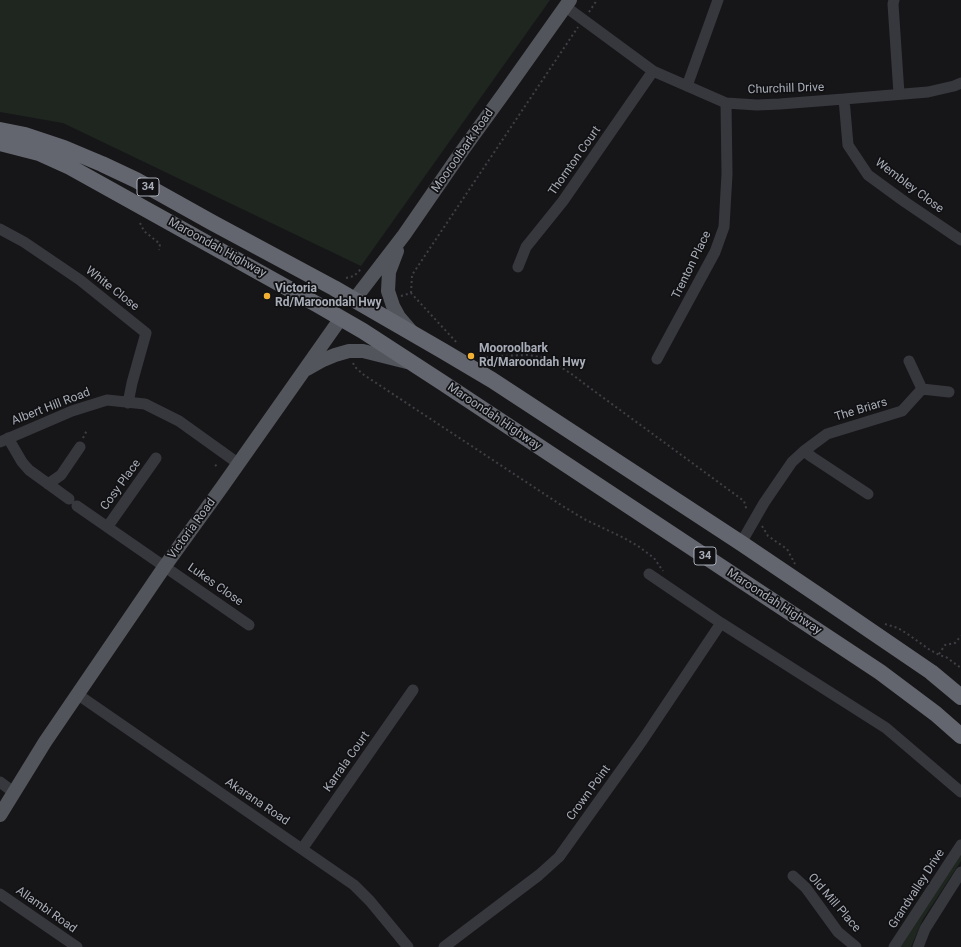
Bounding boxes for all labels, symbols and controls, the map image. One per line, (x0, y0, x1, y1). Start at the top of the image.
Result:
street label: Churchill Drive (747, 80, 825, 98)
street label: Mooroolbark Road (429, 106, 497, 196)
street label: Thornton Court (546, 124, 604, 198)
street label: Wembley Close (872, 156, 946, 216)
road number: 34 (137, 178, 159, 196)
street label: Maroondah Highway (165, 215, 269, 281)
street label: Trenton Place (669, 229, 715, 301)
street label: White Close (83, 264, 141, 314)
place label: Victoria Rd/Maroondah Hwy (275, 282, 382, 310)
marker: Victoria Rd/Maroondah Hwy (262, 291, 272, 301)
place label: Mooroolbark Rd/Maroondah Hwy (479, 342, 586, 370)
marker: Mooroolbark Rd/Maroondah Hwy (466, 351, 476, 361)
street label: Maroondah Highway (444, 380, 544, 454)
street label: Albert Hill Road (10, 385, 92, 429)
street label: The Briars (833, 395, 889, 425)
street label: Cosy Place (98, 457, 144, 513)
street label: Victoria Road (165, 496, 219, 562)
road number: 34 (694, 547, 716, 565)
street label: Lukes Close (184, 561, 246, 609)
street label: Maroondah Highway (724, 566, 824, 638)
street label: Karrala Court (321, 729, 373, 795)
street label: Crown Point (564, 762, 614, 824)
street label: Akarana Road (222, 775, 292, 829)
street label: Grandvalley Drive (886, 847, 948, 931)
street label: Old Mill Place (805, 871, 863, 935)
street label: Allambi Road (13, 884, 79, 936)

